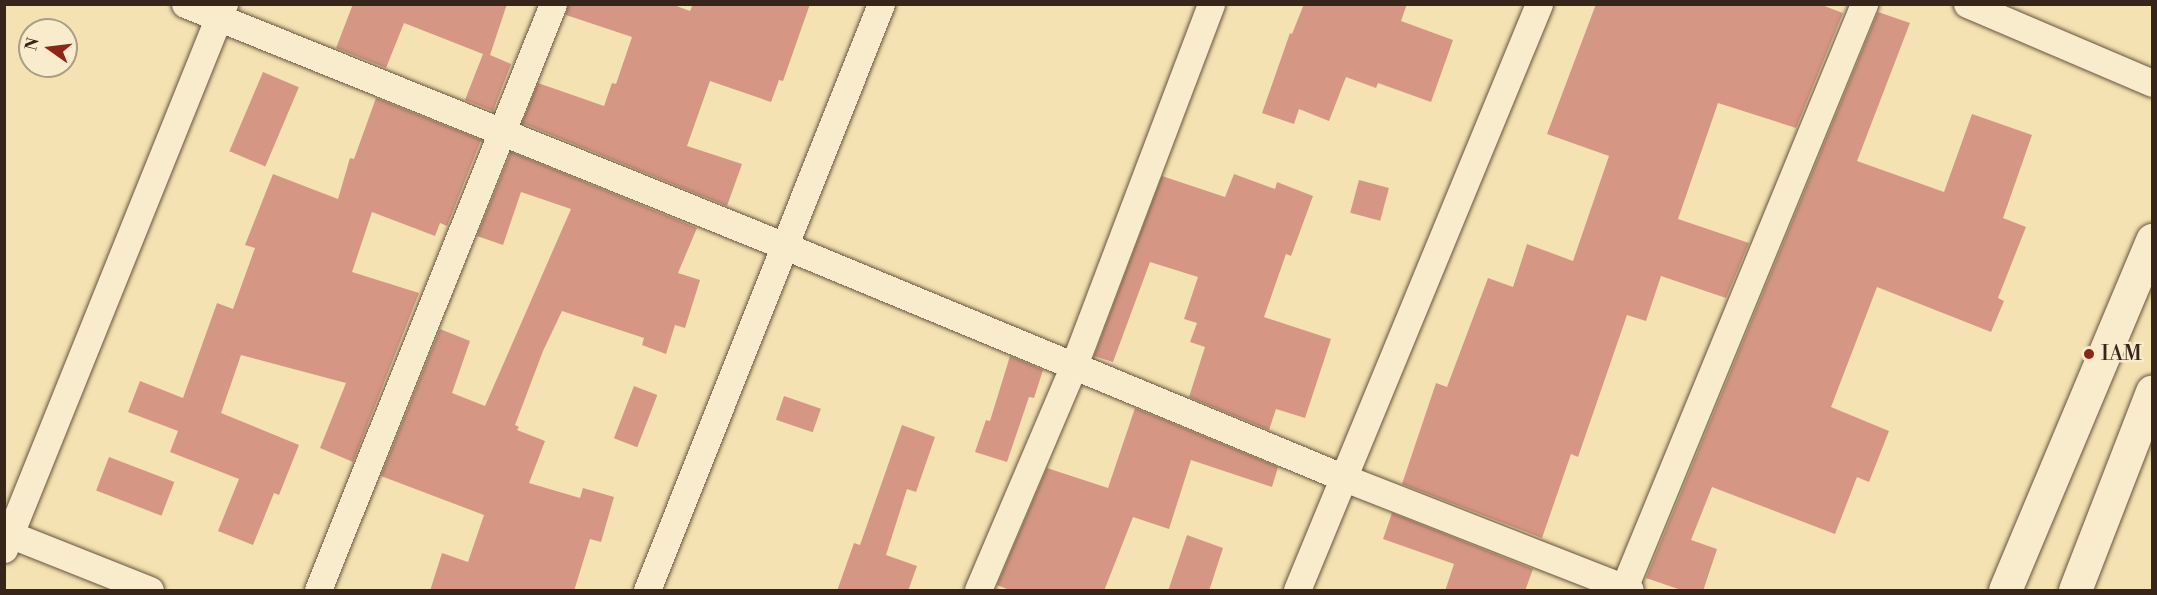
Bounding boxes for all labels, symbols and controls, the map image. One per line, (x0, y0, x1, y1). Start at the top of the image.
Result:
north arrow (18, 18, 78, 78)
text: N (21, 36, 44, 53)
place label: IAM (2101, 341, 2142, 367)
marker: IAM (2082, 347, 2096, 361)

